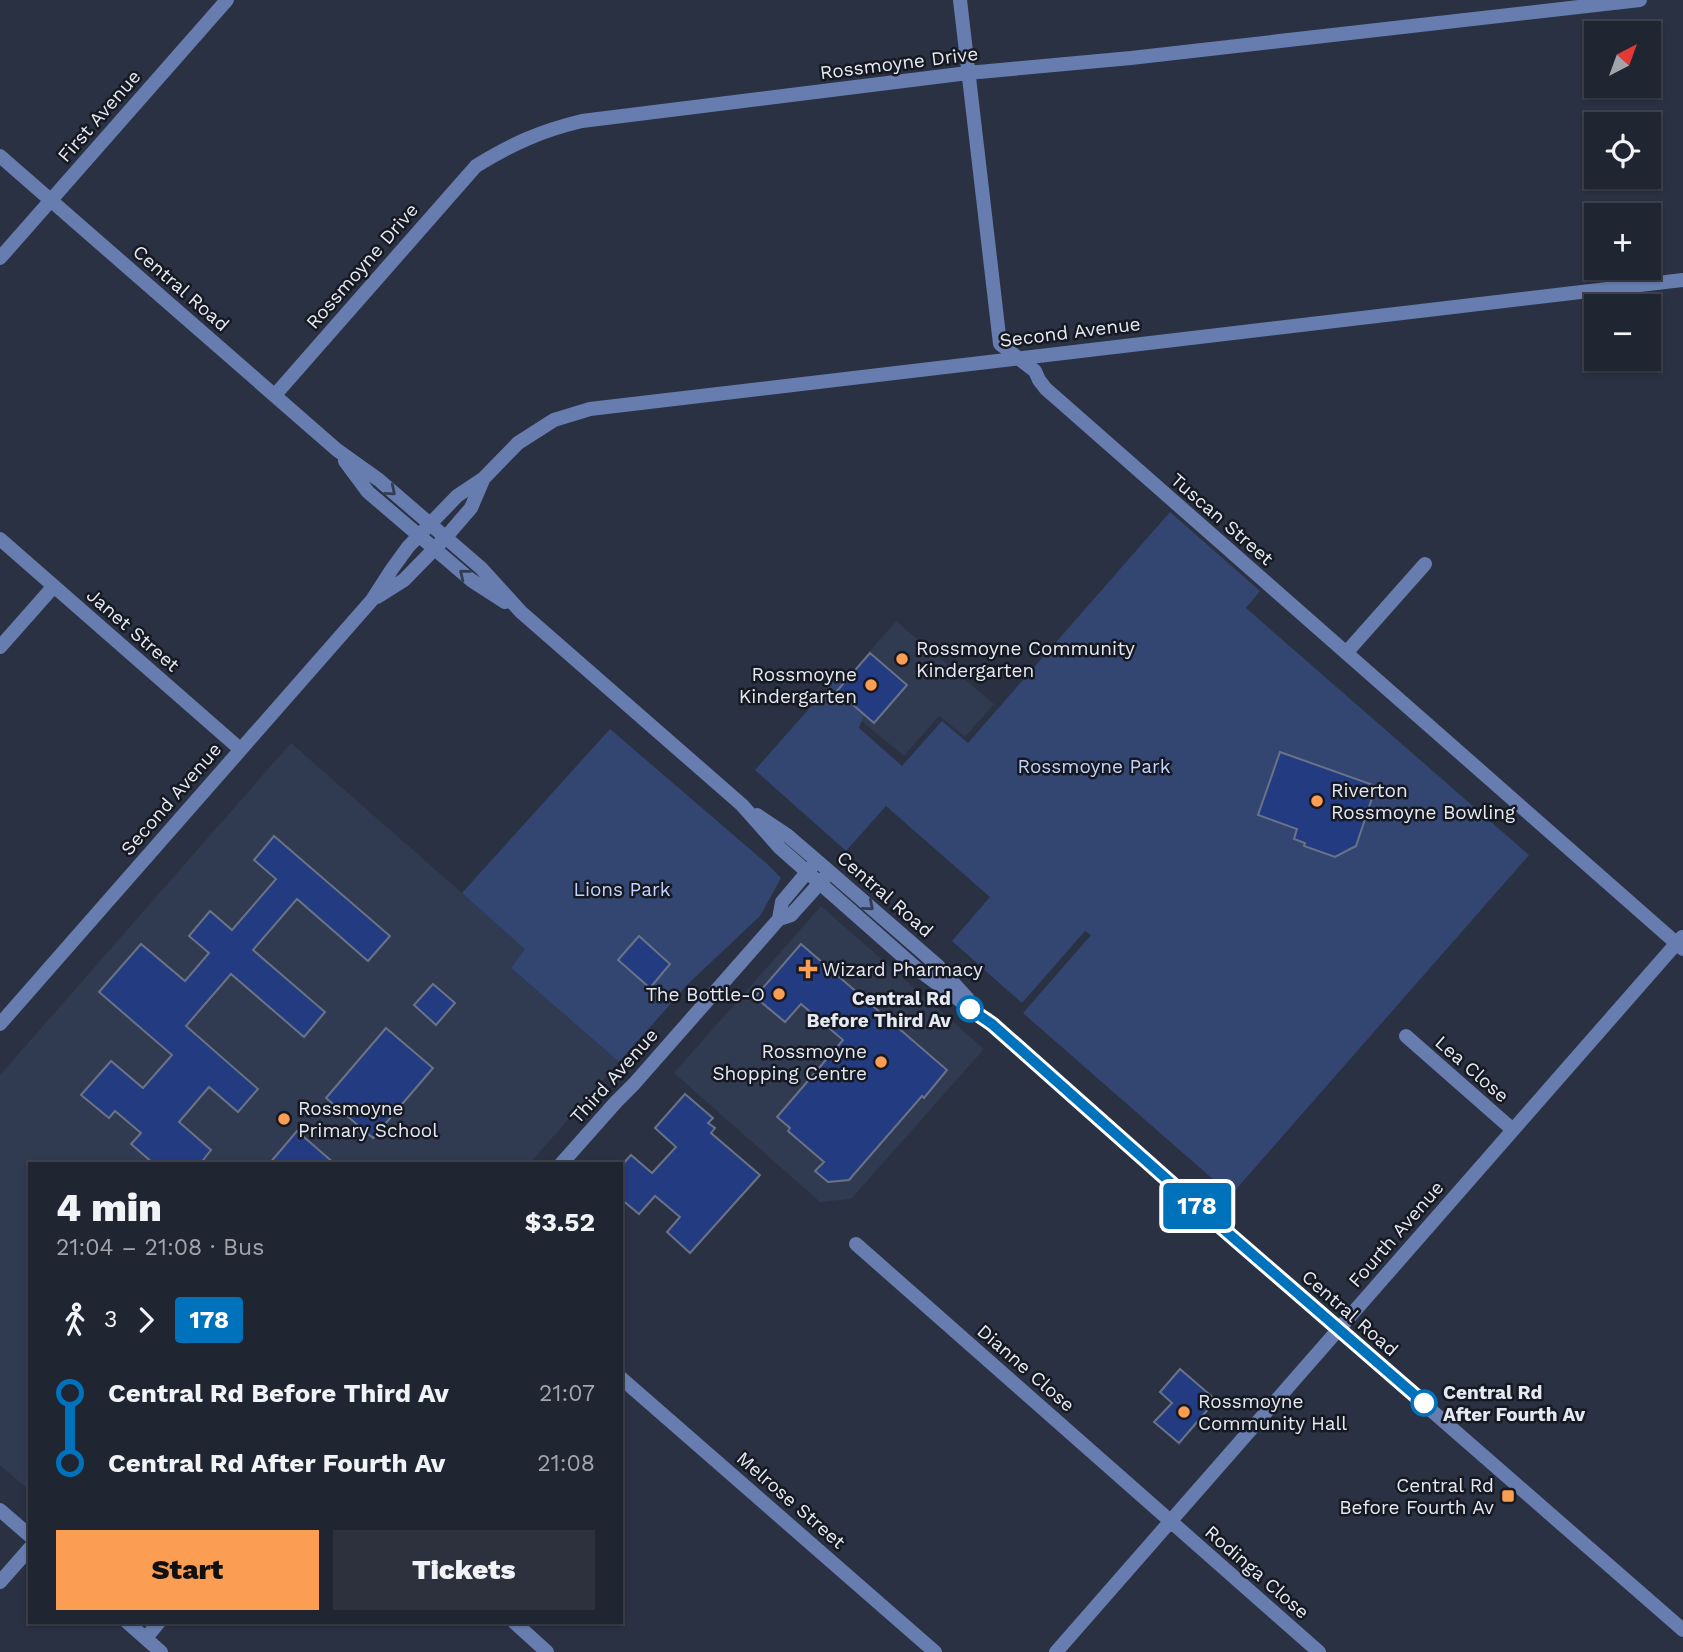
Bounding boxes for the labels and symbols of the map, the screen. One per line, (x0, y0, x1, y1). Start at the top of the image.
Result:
north arrow (1584, 21, 1661, 98)
street label: Rossmoyne Drive (819, 42, 979, 84)
street label: First Avenue (53, 65, 145, 167)
street label: Rossmoyne Drive (301, 198, 423, 334)
street label: Central Road (128, 240, 234, 336)
street label: Second Avenue (998, 312, 1142, 352)
street label: Tuscan Street (1166, 468, 1278, 570)
one-way arrow (384, 482, 396, 495)
one-way arrow (460, 570, 473, 582)
street label: Janet Street (82, 584, 184, 677)
place label: Rossmoyne Community Kindergarten (916, 637, 1135, 682)
marker: Rossmoyne Community Kindergarten (894, 651, 910, 667)
place label: Rossmoyne Kindergarten (739, 663, 857, 708)
marker: Rossmoyne Kindergarten (863, 677, 879, 693)
street label: Second Avenue (116, 738, 226, 860)
park label: Rossmoyne Park (1018, 755, 1171, 778)
place label: Riverton Rossmoyne Bowling (1331, 779, 1516, 824)
marker: Riverton Rossmoyne Bowling (1309, 793, 1325, 809)
street label: Central Road (832, 846, 938, 942)
park label: Lions Park (574, 878, 671, 901)
one-way arrow (860, 898, 873, 910)
place label: Wizard Pharmacy (822, 958, 983, 981)
marker: Wizard Pharmacy (800, 961, 816, 977)
place label: The Bottle-O (646, 983, 765, 1006)
marker: The Bottle-O (771, 986, 787, 1002)
place label: Central Rd Before Third Av (807, 987, 951, 1032)
marker: Central Rd Before Third Av (957, 996, 983, 1022)
street label: Third Avenue (565, 1024, 663, 1128)
street label: Lea Close (1430, 1031, 1514, 1107)
place label: Rossmoyne Shopping Centre (712, 1040, 867, 1085)
marker: Rossmoyne Shopping Centre (873, 1054, 889, 1070)
place label: Rossmoyne Primary School (298, 1097, 438, 1142)
marker: Rossmoyne Primary School (276, 1111, 292, 1127)
street label: Fourth Avenue (1344, 1176, 1448, 1292)
line badge: 178 (1157, 1183, 1237, 1229)
street label: Central Road (1297, 1265, 1403, 1361)
street label: Dianne Close (973, 1319, 1079, 1417)
place label: Central Rd After Fourth Av (1443, 1381, 1586, 1426)
place label: Rossmoyne Community Hall (1198, 1390, 1347, 1435)
marker: Central Rd After Fourth Av (1411, 1390, 1437, 1416)
marker: Rossmoyne Community Hall (1176, 1404, 1192, 1420)
street label: Melrose Street (732, 1447, 850, 1553)
place label: Central Rd Before Fourth Av (1339, 1474, 1494, 1519)
marker: Central Rd Before Fourth Av (1500, 1488, 1516, 1504)
street label: Rodinga Close (1200, 1520, 1314, 1624)

